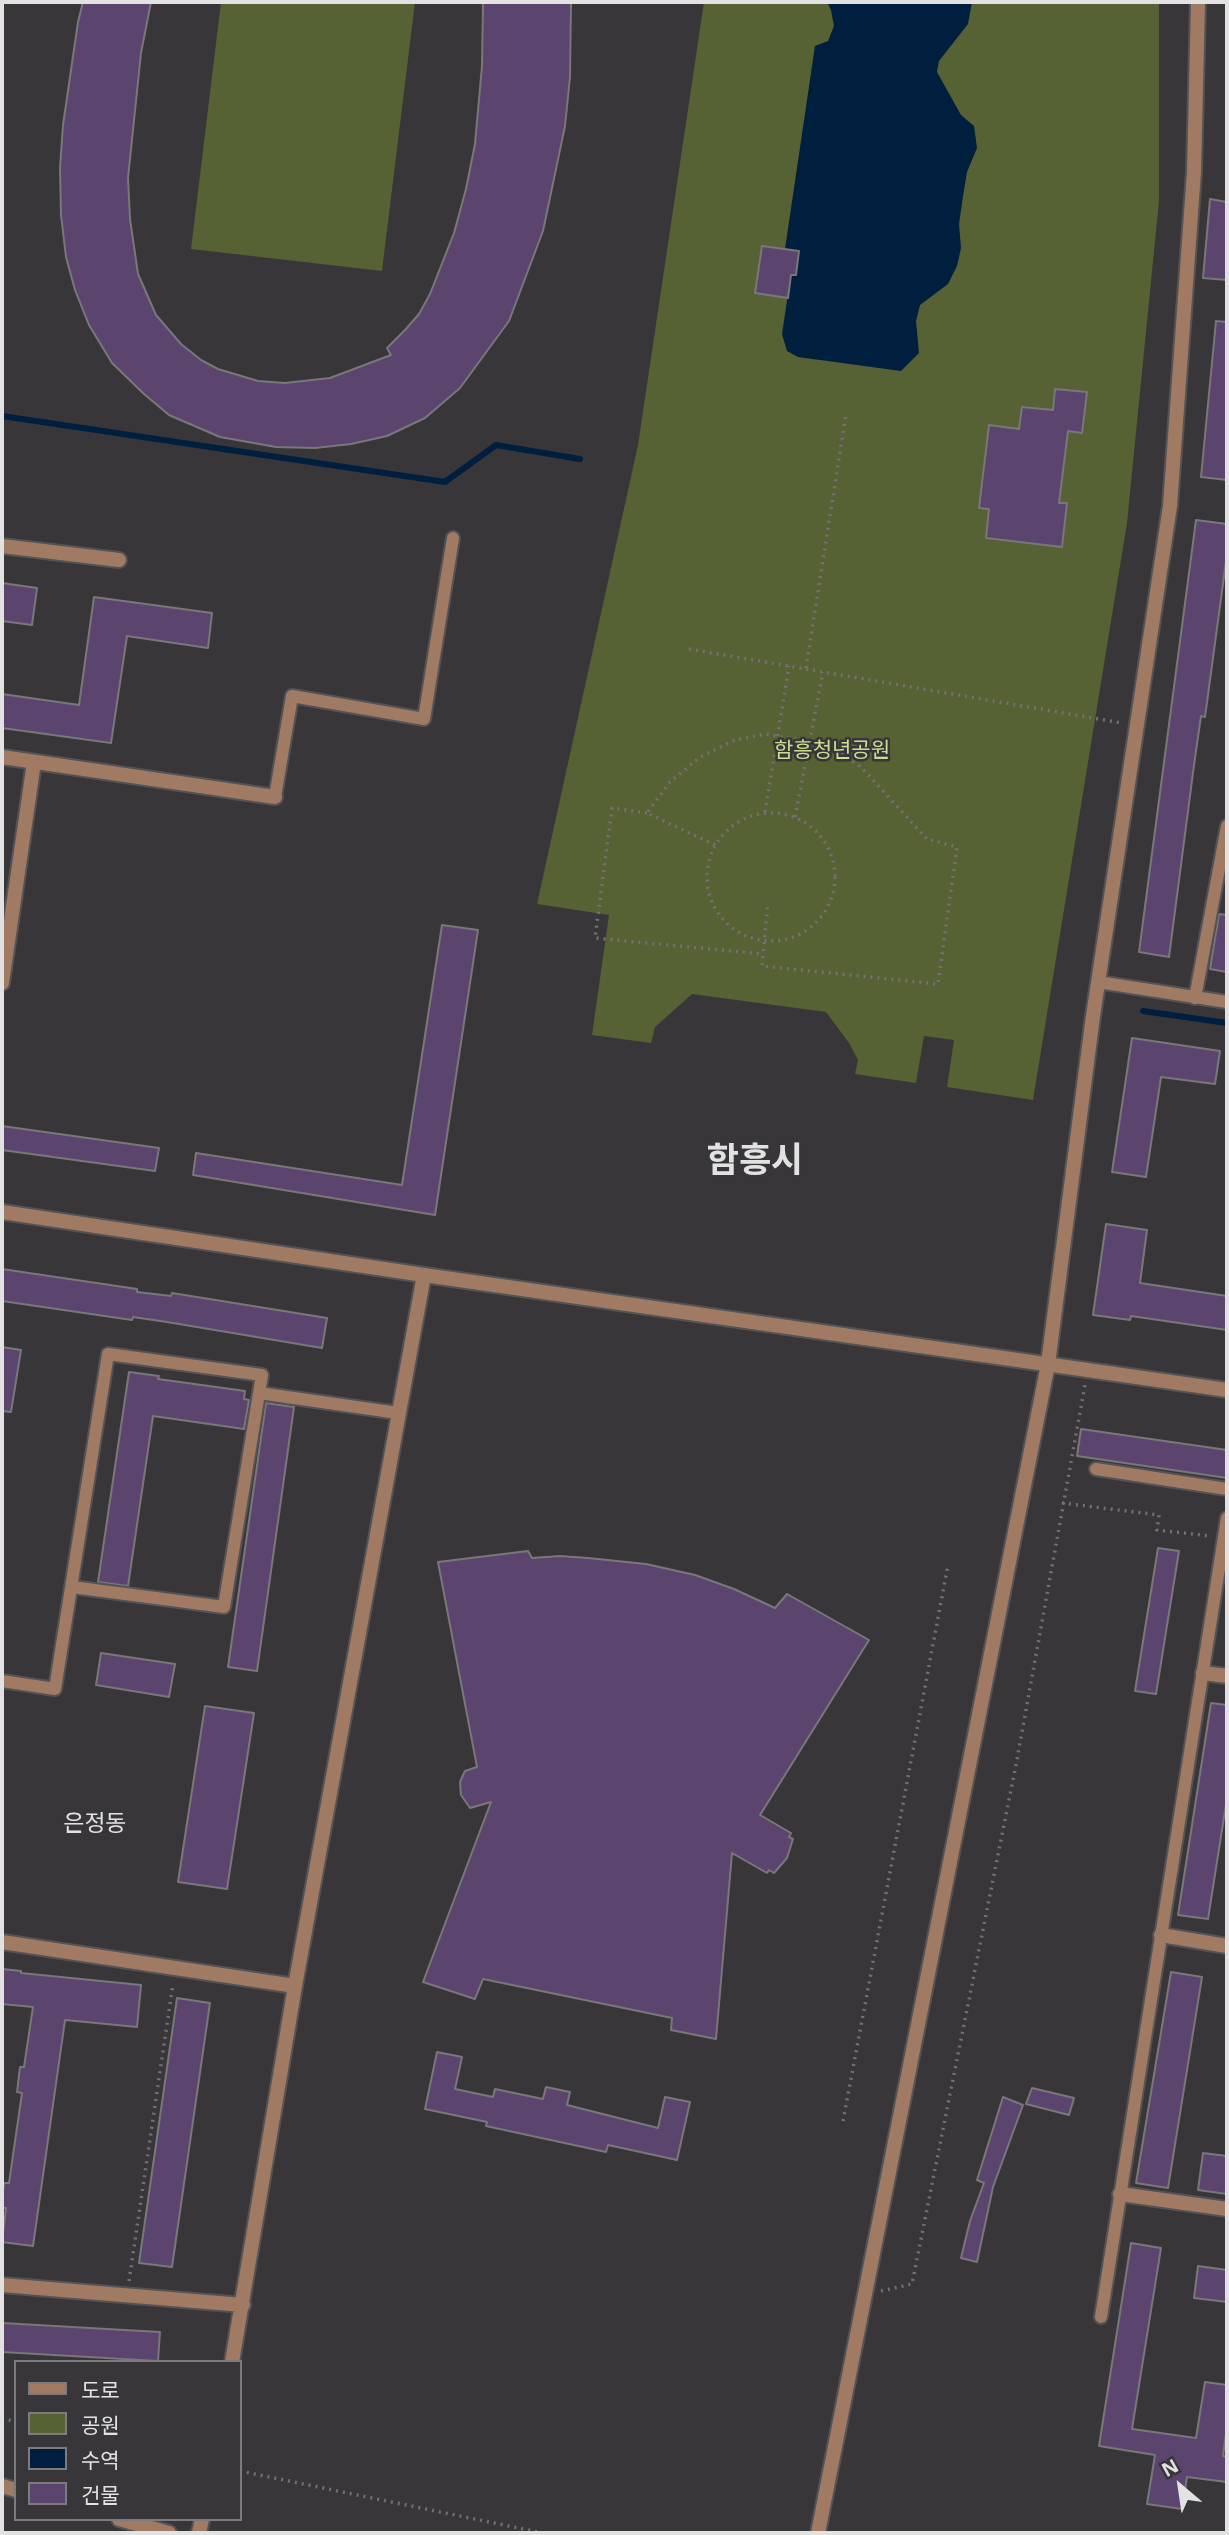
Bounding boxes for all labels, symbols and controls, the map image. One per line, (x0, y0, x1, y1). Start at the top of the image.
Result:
park label: 함흥청년공원 (774, 738, 890, 764)
district label: 함흥시 (707, 1141, 803, 1183)
district label: 은정동 (63, 1810, 127, 1838)
legend (14, 2360, 242, 2521)
text: 도로 (81, 2376, 120, 2404)
text: 공원 (81, 2411, 120, 2439)
text: 수역 (81, 2446, 120, 2474)
north arrow (1145, 2451, 1215, 2521)
text: N (1157, 2453, 1183, 2483)
text: 건물 (81, 2481, 120, 2509)

